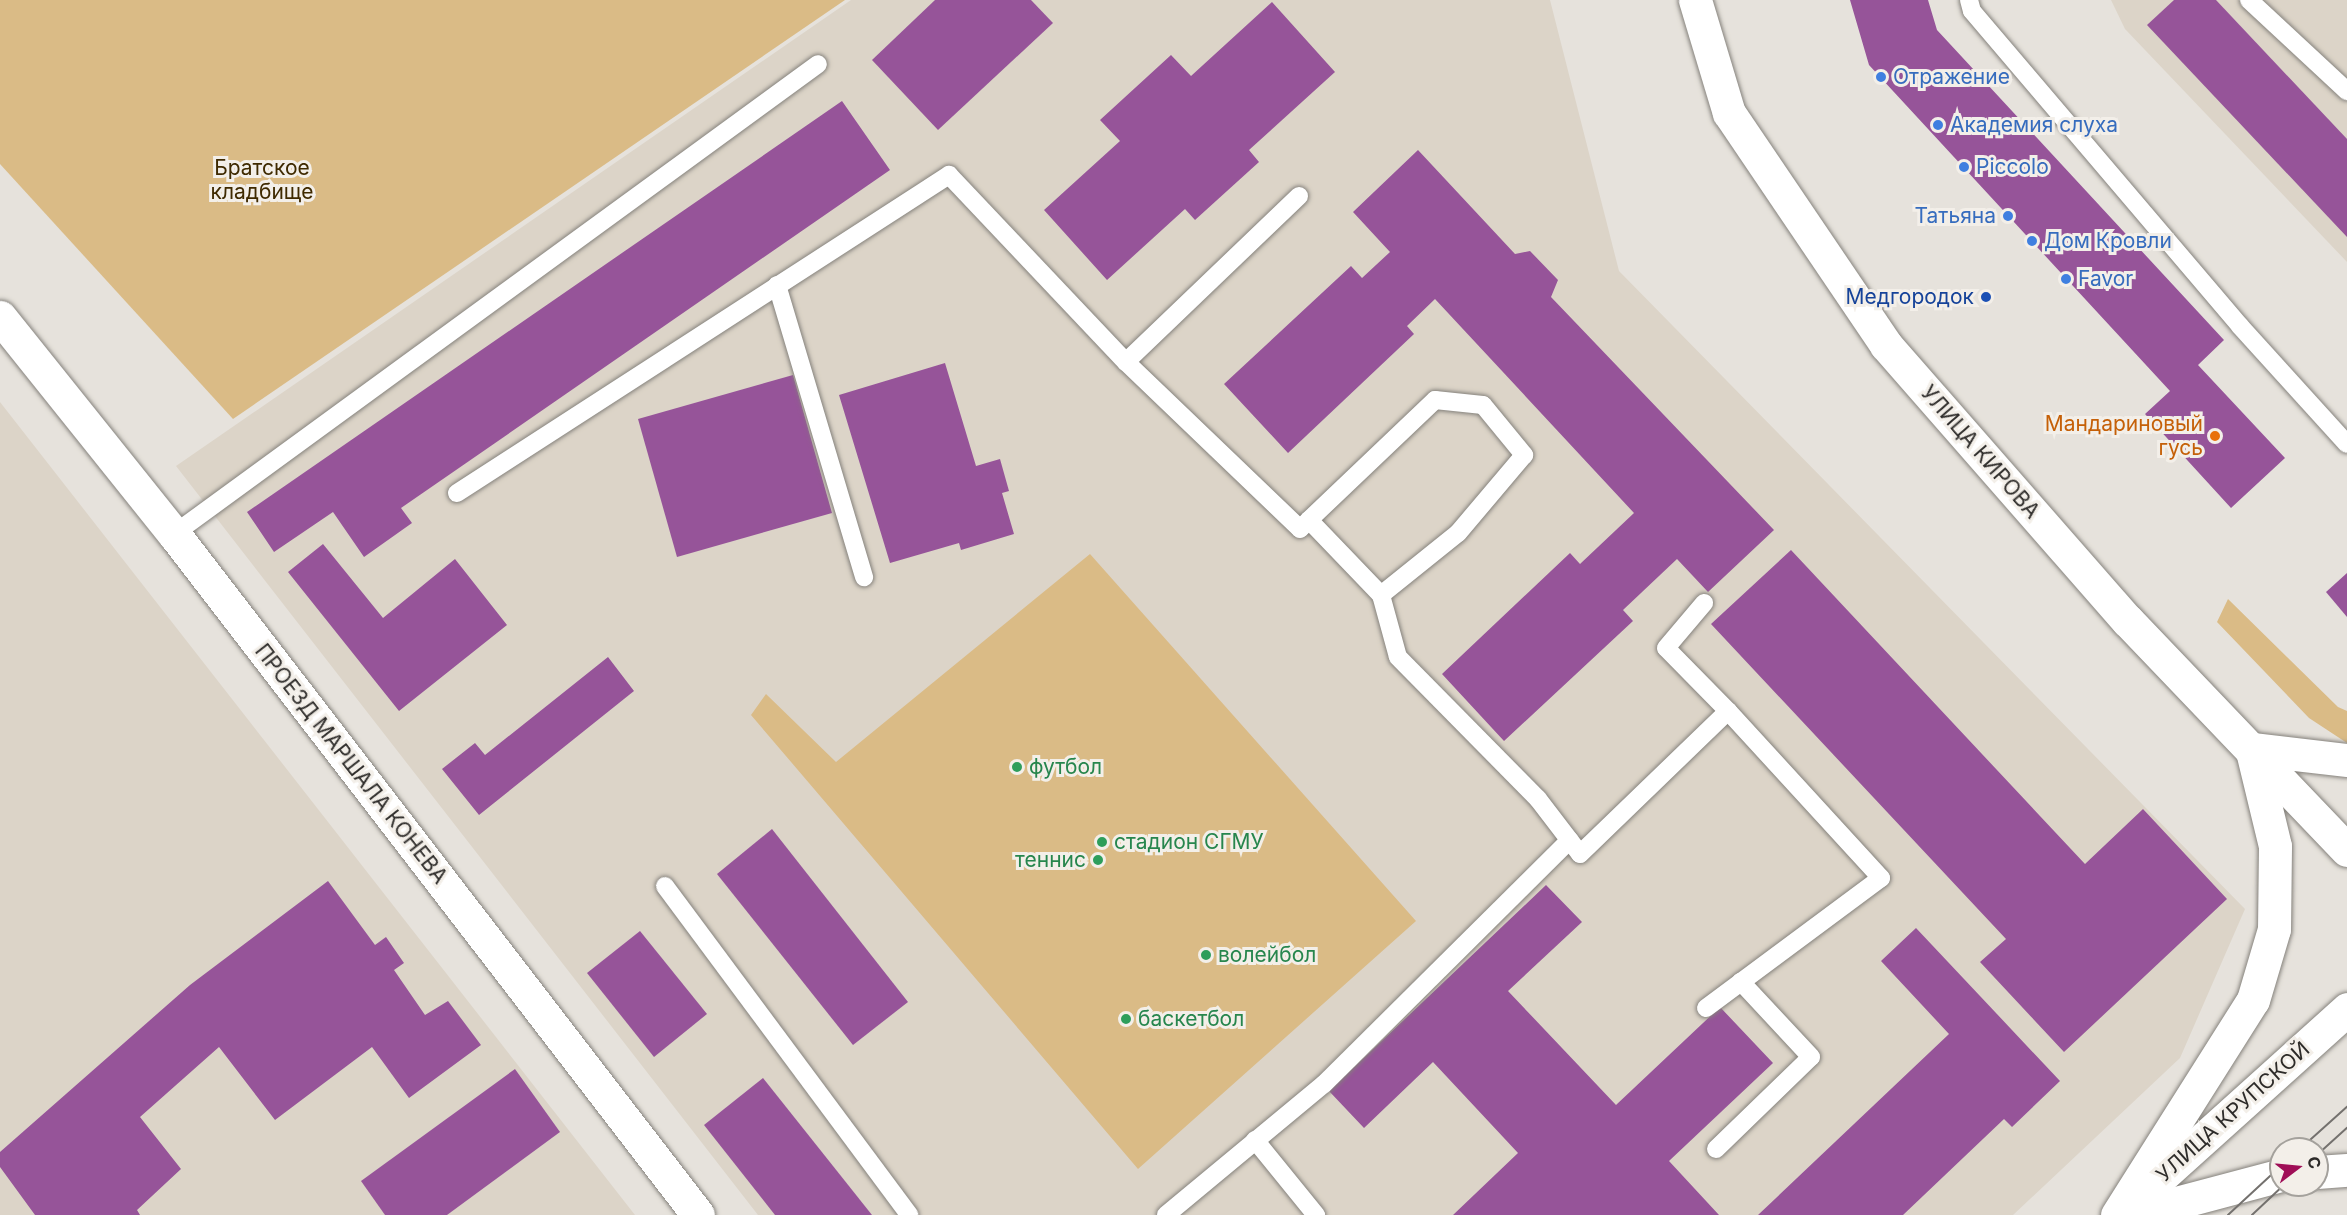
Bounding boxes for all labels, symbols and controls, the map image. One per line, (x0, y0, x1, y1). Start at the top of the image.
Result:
place label: Отражение (1893, 64, 2010, 90)
marker: Отражение (1874, 70, 1888, 84)
place label: Академия слуха (1950, 112, 2118, 138)
marker: Академия слуха (1931, 118, 1945, 132)
place label: Piccolo (1976, 154, 2049, 180)
park label: Братское кладбище (211, 155, 313, 205)
marker: Piccolo (1957, 160, 1971, 174)
place label: Татьяна (1915, 203, 1996, 229)
marker: Татьяна (2001, 209, 2015, 223)
place label: Дом Кровли (2044, 228, 2172, 254)
marker: Дом Кровли (2025, 234, 2039, 248)
place label: Favor (2078, 266, 2133, 292)
marker: Favor (2059, 272, 2073, 286)
place label: Медгородок (1846, 284, 1974, 310)
marker: Медгородок (1979, 290, 1993, 304)
street label: УЛИЦА КИРОВА (1915, 380, 2045, 524)
place label: Мандариновый гусь (2045, 411, 2203, 461)
marker: Мандариновый гусь (2208, 429, 2222, 443)
street label: ПРОЕЗД МАРШАЛА КОНЕВА (250, 639, 452, 889)
place label: футбол (1029, 754, 1102, 780)
marker: футбол (1010, 760, 1024, 774)
place label: стадион СГМУ (1114, 829, 1264, 855)
marker: стадион СГМУ (1095, 835, 1109, 849)
place label: теннис (1015, 847, 1086, 873)
marker: теннис (1091, 853, 1105, 867)
place label: волейбол (1218, 942, 1316, 968)
marker: волейбол (1199, 948, 1213, 962)
place label: баскетбол (1138, 1006, 1244, 1032)
marker: баскетбол (1119, 1012, 1133, 1026)
street label: УЛИЦА КРУПСКОЙ (2151, 1037, 2315, 1187)
north arrow (2269, 1137, 2329, 1197)

